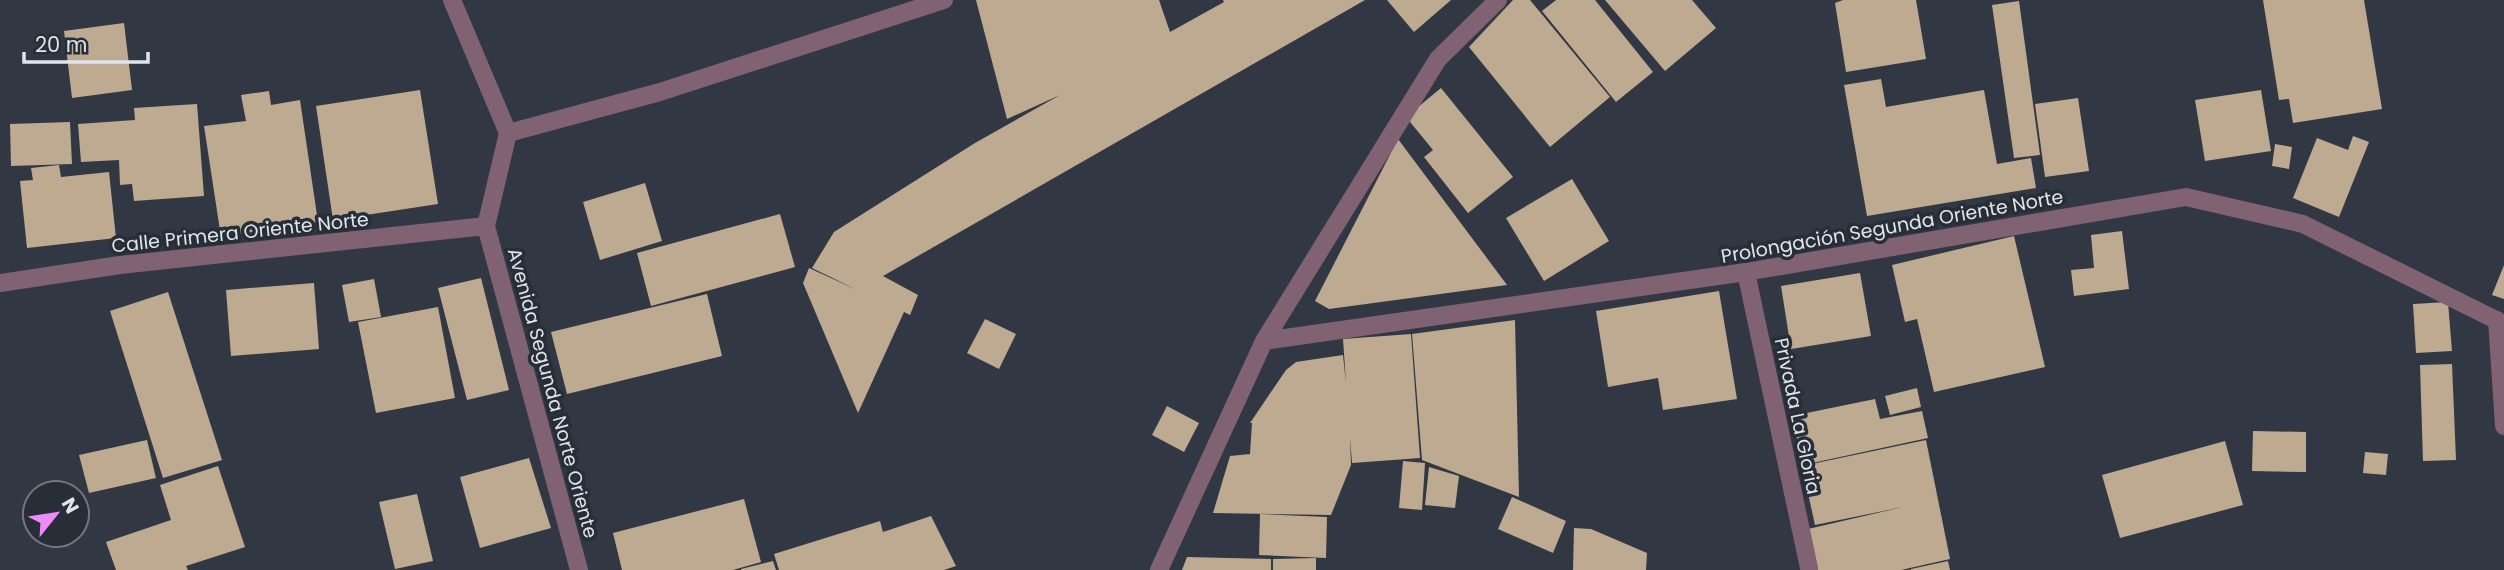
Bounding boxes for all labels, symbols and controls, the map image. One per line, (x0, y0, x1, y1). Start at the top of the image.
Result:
scale bar (24, 21, 149, 65)
text: 20 m (35, 30, 88, 59)
street label: Prolongación Segunda Oriente Norte (1719, 183, 2065, 270)
street label: Calle Primera Oriente Norte (110, 206, 370, 259)
street label: Avenida Segunda Norte Oriente (501, 245, 604, 541)
street label: Privada La Gloria (1768, 335, 1827, 497)
north arrow (21, 479, 91, 549)
text: N (55, 493, 86, 519)

